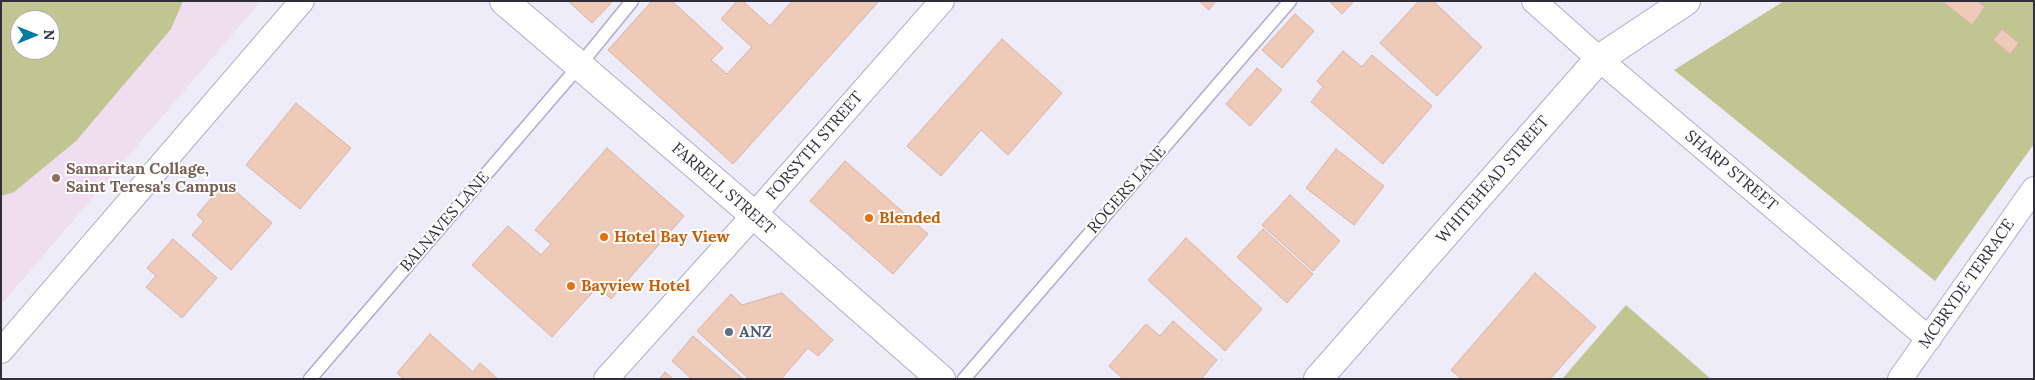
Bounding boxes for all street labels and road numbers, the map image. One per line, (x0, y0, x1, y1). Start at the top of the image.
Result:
street label: FORSYTH STREET (763, 88, 867, 204)
street label: WHITEHEAD STREET (1433, 113, 1553, 247)
street label: SHARP STREET (1681, 127, 1781, 215)
street label: FARRELL STREET (667, 139, 779, 239)
street label: ROGERS LANE (1084, 142, 1170, 238)
street label: BALNAVES LANE (397, 168, 493, 276)
street label: MCBRYDE TERRACE (1915, 216, 2019, 352)

